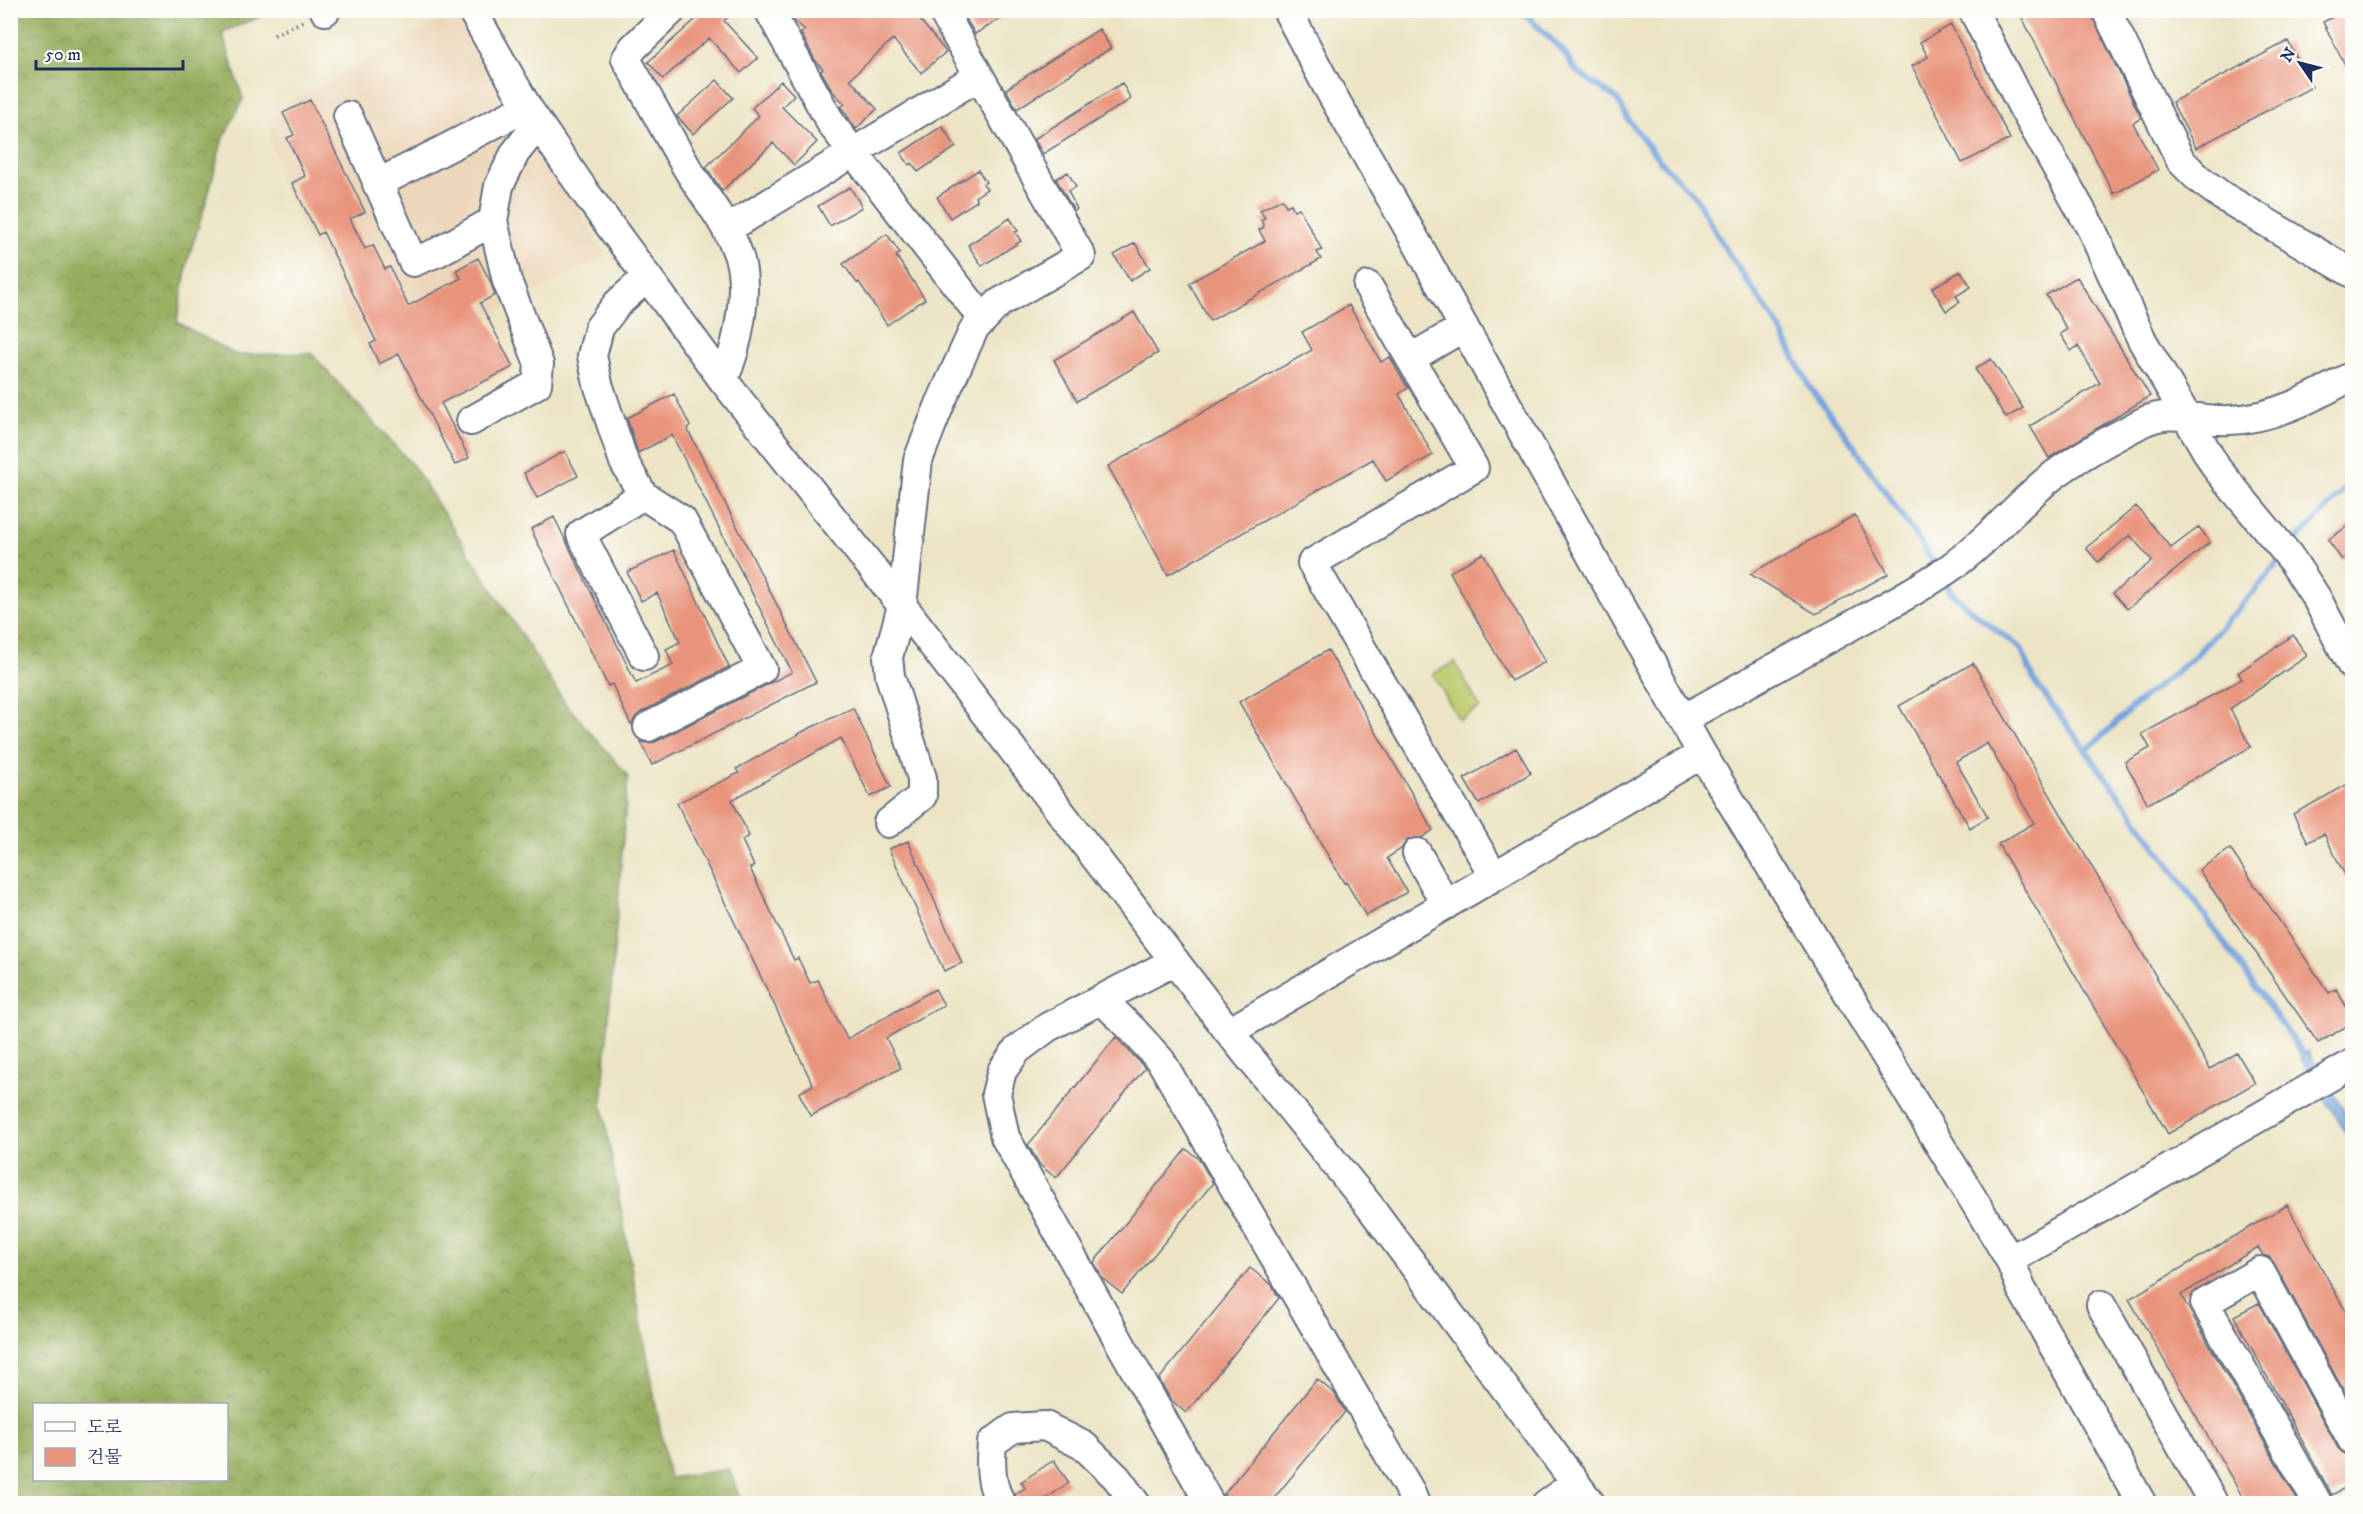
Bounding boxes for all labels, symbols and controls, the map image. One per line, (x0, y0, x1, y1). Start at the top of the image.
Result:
scale bar (36, 33, 183, 71)
north arrow (2270, 33, 2330, 93)
text: 50 m (45, 44, 81, 66)
text: N (2277, 44, 2300, 66)
legend (33, 1403, 228, 1481)
text: 도로 (87, 1417, 122, 1439)
text: 건물 (87, 1447, 122, 1469)

